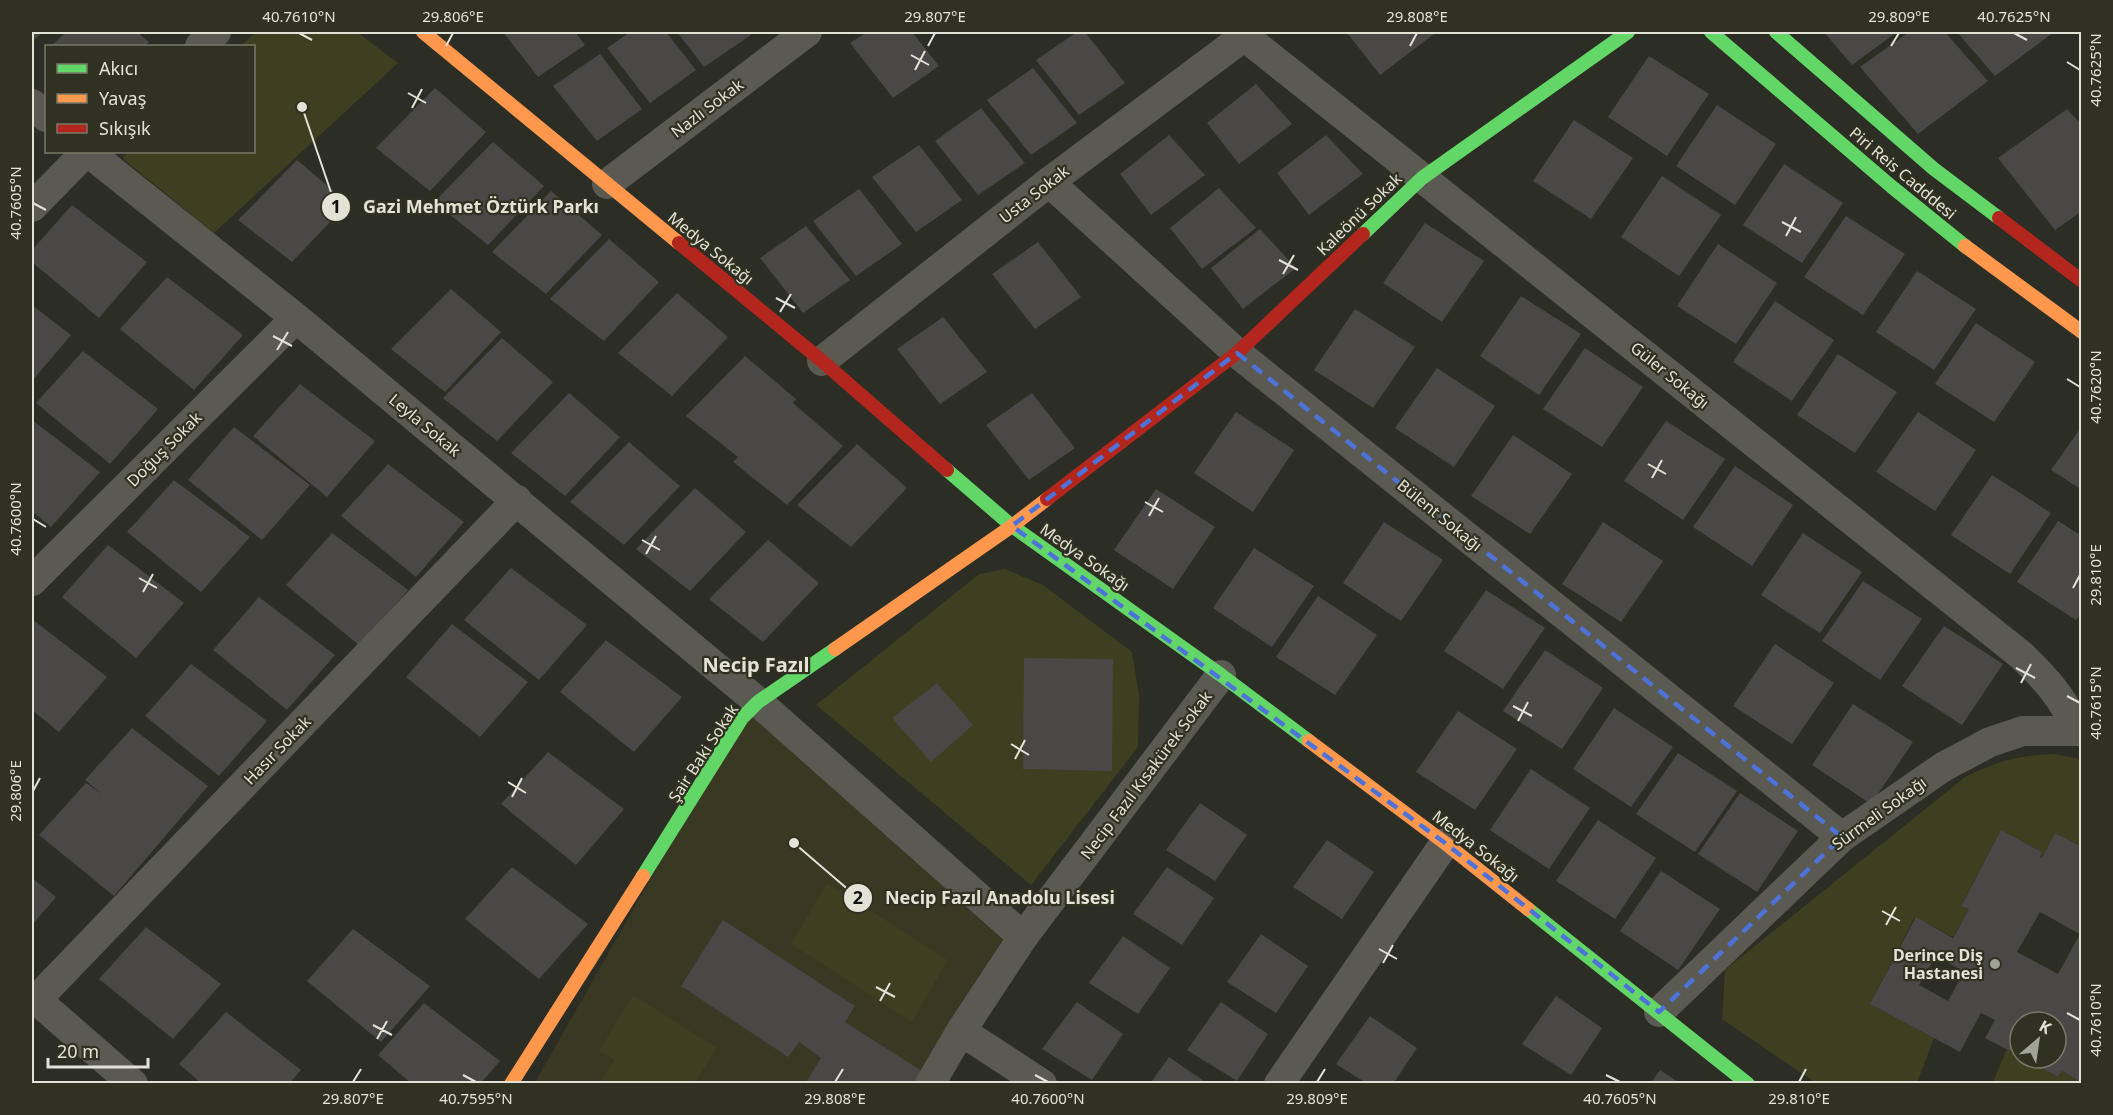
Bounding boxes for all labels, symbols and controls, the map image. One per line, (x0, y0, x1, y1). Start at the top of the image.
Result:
text: 40.7610°N (262, 6, 336, 26)
text: 29.806°E (422, 6, 484, 26)
text: 29.807°E (904, 6, 966, 26)
text: 29.808°E (1386, 6, 1448, 26)
text: 29.809°E (1868, 6, 1930, 26)
text: 40.7625°N (1977, 6, 2051, 26)
text: 40.7625°N (2085, 33, 2105, 107)
legend (45, 45, 255, 153)
text: Akıcı (99, 56, 138, 80)
street label: Nazlı Sokak (666, 73, 748, 143)
text: Yavaş (99, 86, 146, 110)
text: Sıkışık (99, 116, 151, 140)
street label: Piri Reis Cadddesi (1845, 122, 1961, 224)
street label: Usta Sokak (995, 160, 1074, 228)
text: 40.7605°N (5, 166, 25, 240)
street label: Kaleönü Sokak (1312, 168, 1407, 260)
callout: Gazi Mehmet Öztürk Parkı (321, 189, 611, 225)
text: 1 (331, 194, 341, 218)
text: Gazi Mehmet Öztürk Parkı (363, 194, 599, 218)
street label: Medya Sokağı (663, 207, 759, 289)
street label: Güler Sokağı (1626, 336, 1714, 414)
text: 40.7620°N (2085, 350, 2105, 424)
street label: Leyla Sokak (385, 389, 466, 462)
street label: Doğuş Sokak (122, 406, 207, 491)
street label: Bülent Sokağı (1393, 474, 1487, 556)
text: 40.7600°N (5, 482, 25, 556)
street label: Medya Sokağı (1036, 518, 1134, 596)
text: 29.810°E (2085, 544, 2105, 606)
district label: Necip Fazıl (702, 651, 810, 678)
text: 40.7615°N (2085, 666, 2105, 740)
street label: Necip Fazıl Kısakürek Sokak (1075, 686, 1217, 864)
street label: Şair Baki Sokak (663, 699, 743, 807)
street label: Hasır Sokak (239, 710, 316, 789)
text: 29.806°E (5, 760, 25, 822)
street label: Sürmeli Sokağı (1827, 771, 1931, 855)
street label: Medya Sokağı (1428, 805, 1524, 887)
callout: Necip Fazıl Anadolu Lisesi (843, 880, 1127, 916)
text: 2 (853, 885, 863, 909)
text: Necip Fazıl Anadolu Lisesi (885, 885, 1115, 909)
place label: Derince Diş Hastanesi (1893, 944, 1983, 984)
marker: Derince Diş Hastanesi (1988, 957, 2002, 971)
text: 40.7610°N (2085, 983, 2105, 1057)
north arrow (2008, 1010, 2068, 1070)
text: K (2035, 1015, 2056, 1039)
scale bar (48, 1031, 148, 1069)
text: 20 m (57, 1039, 99, 1063)
text: 29.807°E (322, 1088, 384, 1108)
text: 40.7595°N (439, 1088, 513, 1108)
text: 29.808°E (804, 1088, 866, 1108)
text: 40.7600°N (1011, 1088, 1085, 1108)
text: 29.809°E (1286, 1088, 1348, 1108)
text: 40.7605°N (1583, 1088, 1657, 1108)
text: 29.810°E (1768, 1088, 1830, 1108)

